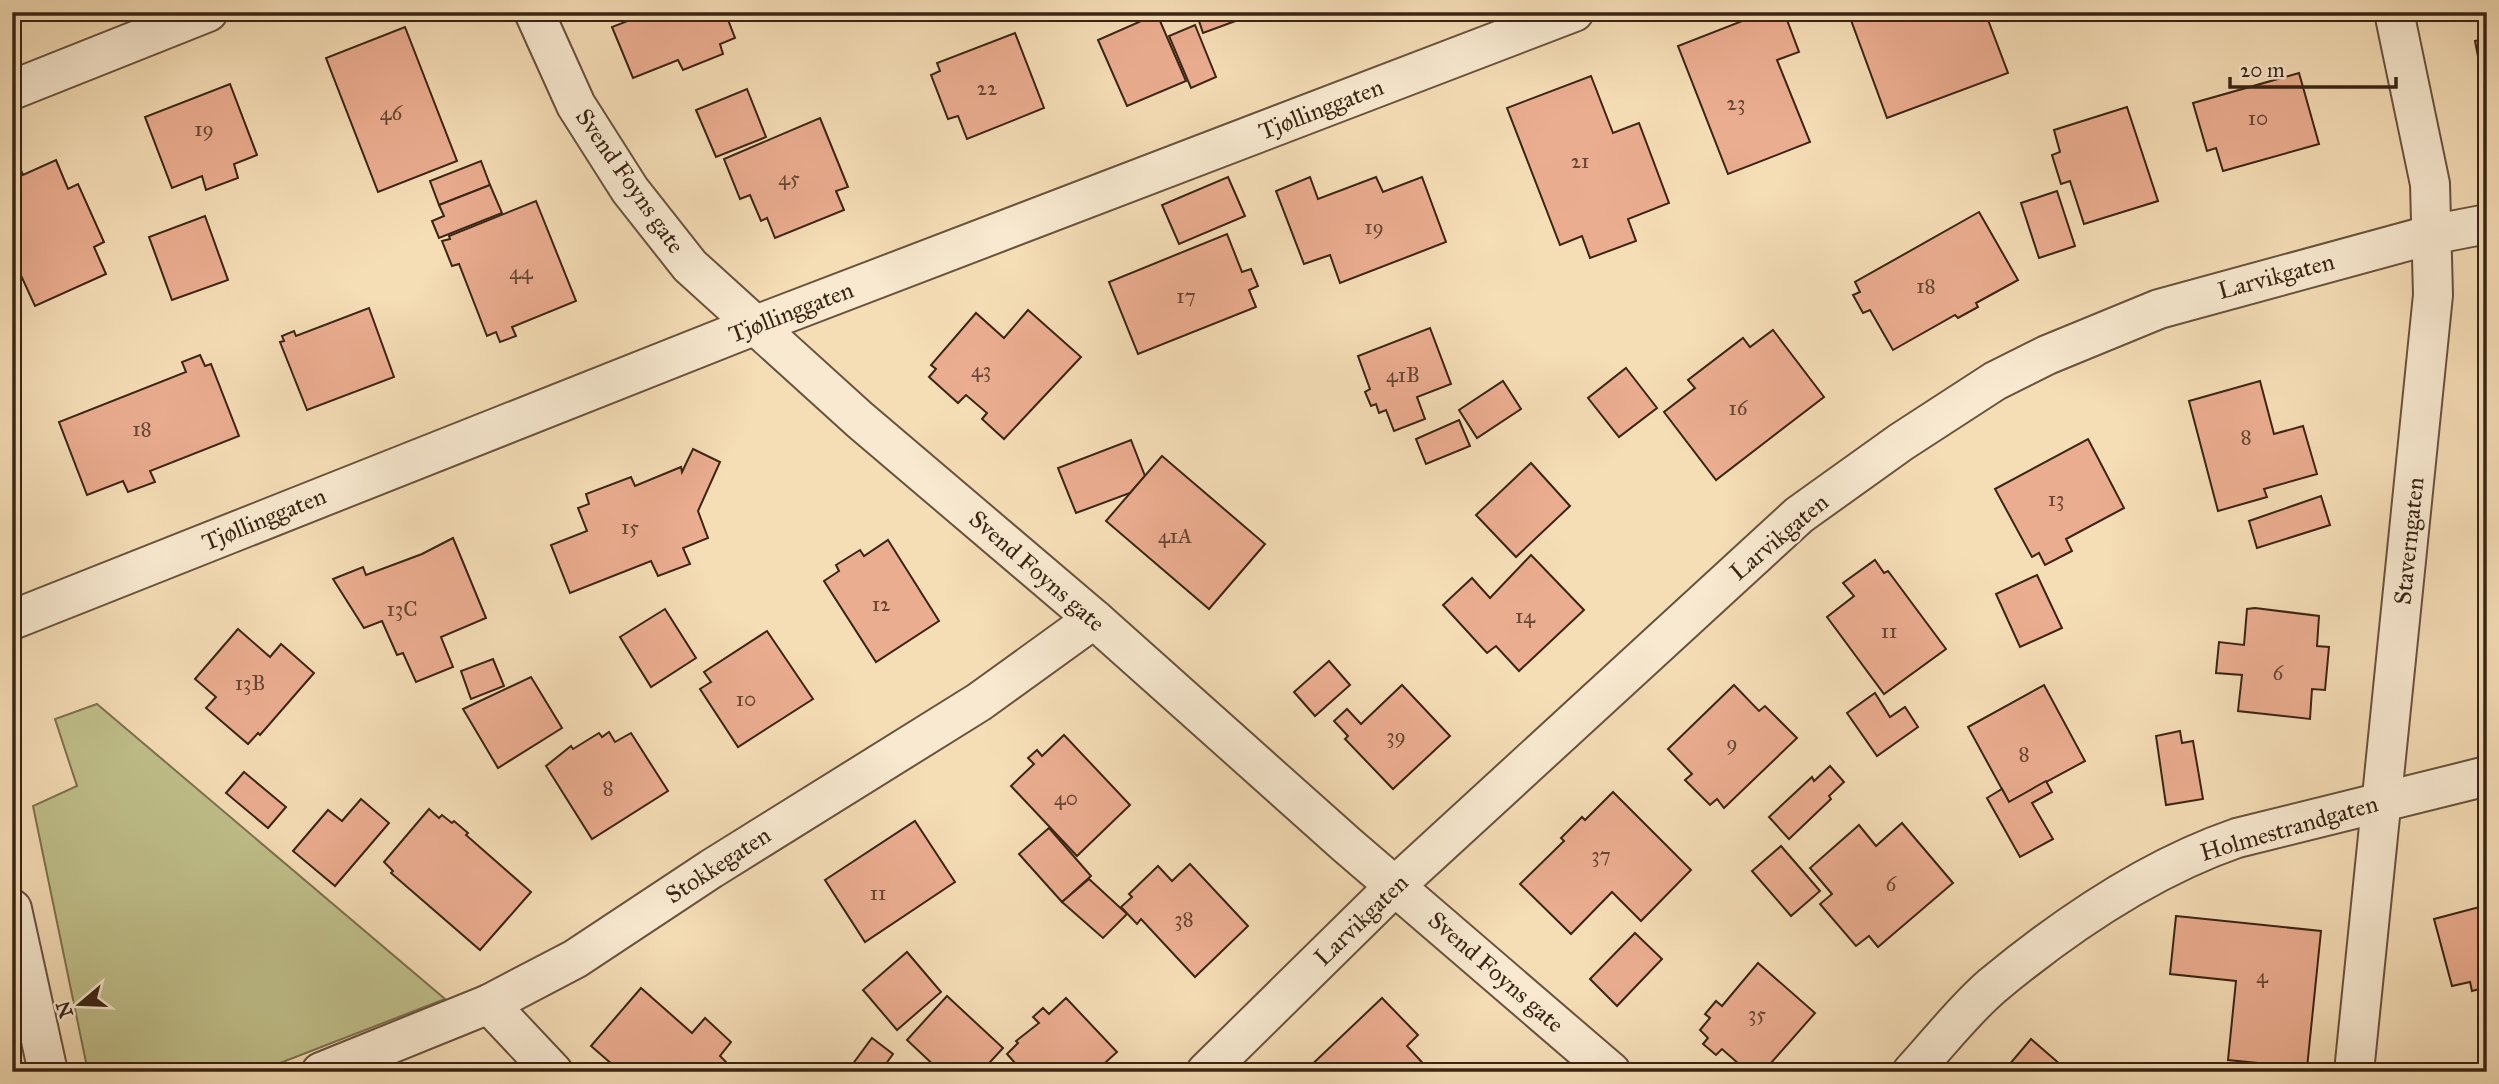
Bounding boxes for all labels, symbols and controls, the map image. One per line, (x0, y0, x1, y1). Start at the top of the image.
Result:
scale bar (2230, 46, 2396, 90)
text: 20 m (2240, 57, 2285, 83)
street label: Tjøllinggaten (1254, 72, 1388, 146)
house number: 22 (977, 75, 998, 101)
house number: 23 (1727, 90, 1745, 116)
house number: 46 (380, 100, 403, 126)
street label: Svend Foyns gate (569, 103, 691, 259)
house number: 10 (2248, 105, 2268, 131)
house number: 19 (194, 116, 214, 142)
house number: 21 (1571, 148, 1589, 174)
house number: 45 (778, 165, 800, 191)
house number: 19 (1364, 214, 1384, 240)
street label: Larvikgaten (2214, 246, 2338, 306)
house number: 44 (509, 259, 534, 285)
house number: 18 (1916, 273, 1936, 299)
street label: Tjøllinggaten (724, 275, 858, 349)
house number: 17 (1176, 283, 1196, 309)
house number: 43 (971, 357, 991, 383)
house number: 41B (1386, 362, 1420, 388)
house number: 16 (1728, 395, 1749, 421)
house number: 18 (132, 416, 152, 442)
house number: 8 (2240, 424, 2252, 450)
street label: Staverngaten (2387, 476, 2431, 606)
street label: Tjøllinggaten (198, 481, 330, 557)
house number: 13 (2048, 486, 2064, 512)
street label: Larvikgaten (1724, 487, 1834, 587)
street label: Svend Foyns gate (963, 504, 1111, 638)
house number: 15 (621, 514, 639, 540)
house number: 41A (1158, 523, 1192, 549)
house number: 12 (872, 591, 891, 617)
house number: 13C (386, 596, 418, 622)
house number: 14 (1515, 603, 1536, 629)
house number: 11 (1881, 618, 1897, 644)
house number: 6 (2273, 660, 2285, 686)
house number: 13B (235, 670, 265, 696)
house number: 10 (736, 686, 756, 712)
house number: 39 (1386, 723, 1406, 749)
house number: 9 (1726, 730, 1738, 756)
house number: 8 (2018, 741, 2030, 767)
house number: 8 (602, 775, 614, 801)
house number: 40 (1054, 785, 1078, 811)
street label: Holmestrandgaten (2197, 788, 2381, 868)
street label: Stokkegaten (660, 820, 776, 910)
house number: 37 (1591, 842, 1611, 868)
street label: Larvikgaten (1308, 868, 1414, 972)
house number: 6 (1886, 871, 1898, 897)
house number: 11 (870, 880, 886, 906)
street label: Svend Foyns gate (1422, 905, 1570, 1039)
house number: 38 (1174, 906, 1194, 932)
house number: 4 (2256, 963, 2269, 989)
north arrow (46, 968, 116, 1038)
text: N (51, 998, 78, 1021)
house number: 35 (1748, 1001, 1766, 1027)

